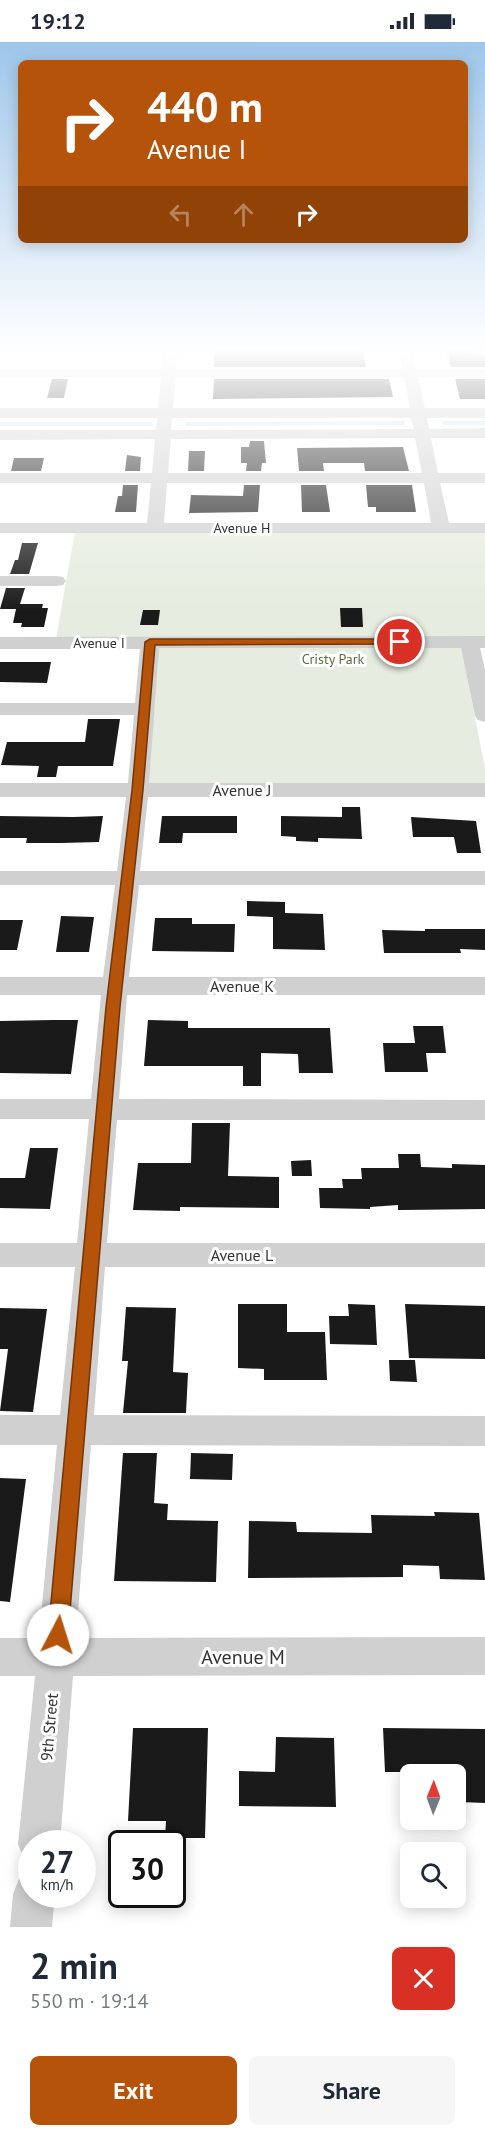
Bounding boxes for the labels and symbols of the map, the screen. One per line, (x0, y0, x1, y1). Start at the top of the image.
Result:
street label: Avenue H (214, 519, 270, 537)
pin (374, 616, 425, 667)
street label: Avenue I (73, 634, 125, 652)
park label: Cristy Park (302, 650, 364, 668)
street label: Avenue J (213, 780, 271, 800)
street label: Avenue K (210, 976, 274, 996)
street label: Avenue L (211, 1245, 273, 1265)
position arrow (26, 1603, 90, 1667)
street label: Avenue M (201, 1644, 285, 1670)
street label: 9th Street (36, 1692, 62, 1762)
north arrow (400, 1764, 466, 1830)
speed limit sign: 30 (108, 1830, 186, 1908)

